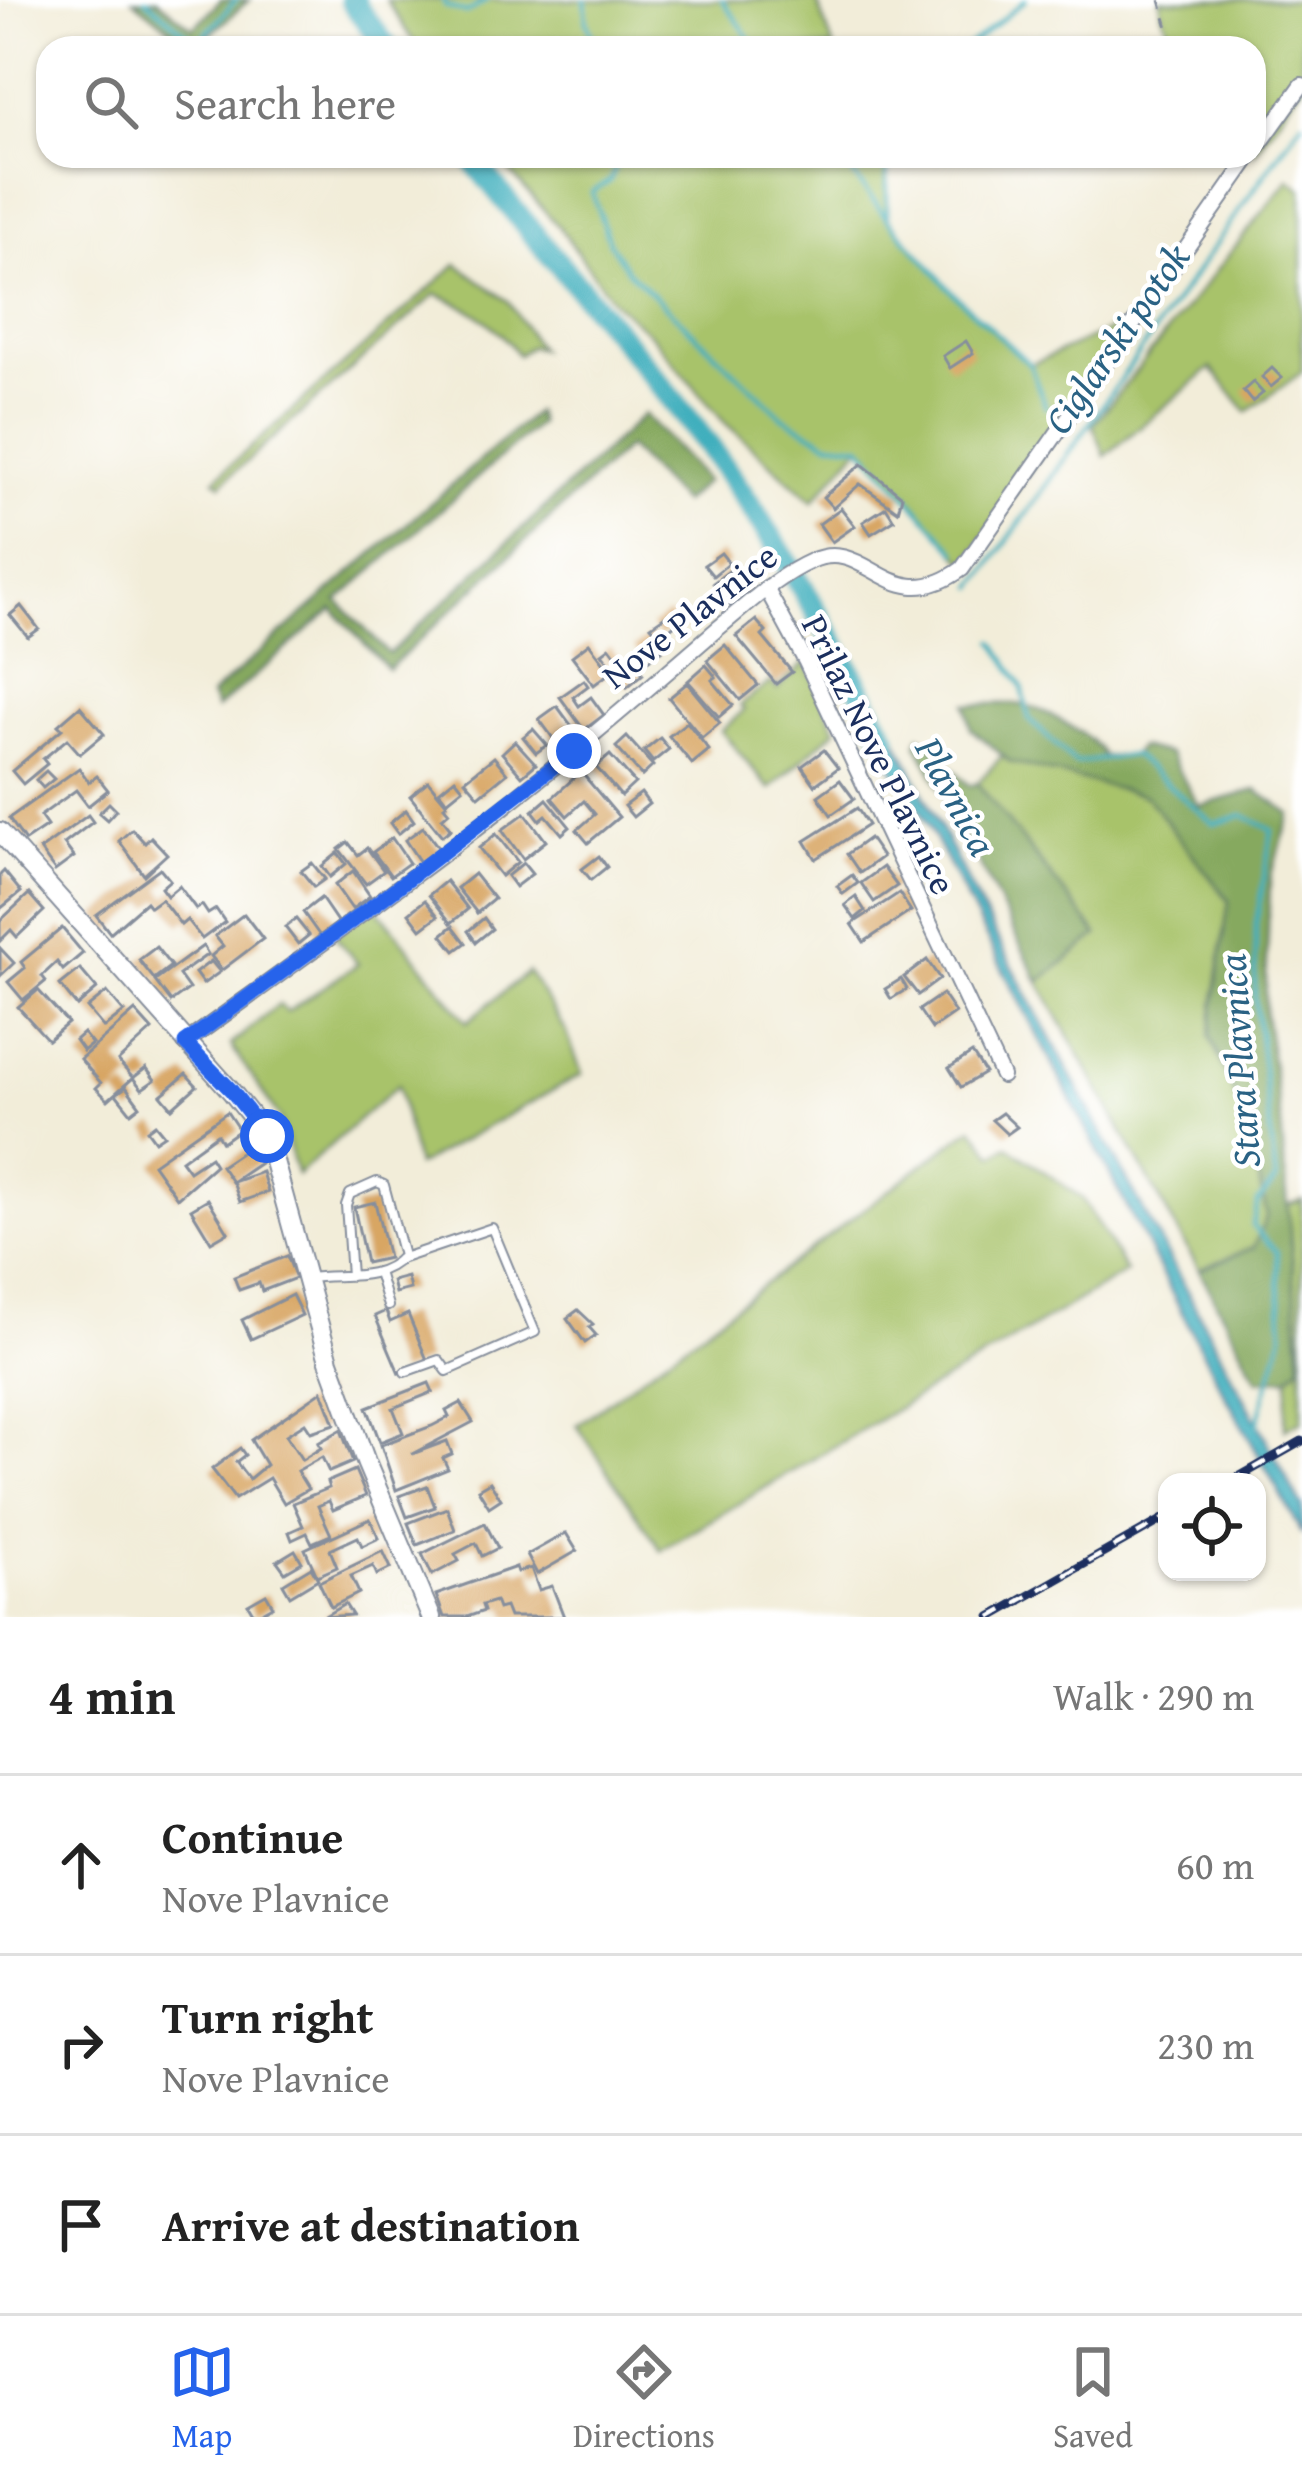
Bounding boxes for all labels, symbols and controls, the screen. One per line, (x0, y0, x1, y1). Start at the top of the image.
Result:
search box (36, 36, 1266, 168)
icon: search (78, 69, 144, 135)
text: Search here (174, 70, 396, 135)
water label: Ciglarski potok (1029, 231, 1203, 445)
street label: Nove Plavnice (590, 529, 788, 701)
street label: Prilaz Nove Plavnice (789, 605, 971, 903)
route end (547, 724, 601, 778)
water label: Plavnica (902, 726, 1012, 866)
water label: Stara Plavnica (1202, 952, 1274, 1170)
route start (240, 1109, 294, 1163)
map controls (1158, 1473, 1266, 1581)
button: locate (1158, 1473, 1266, 1581)
text: 4 min (48, 1658, 175, 1733)
text: Walk · 290 m (1053, 1667, 1254, 1724)
text: Continue (162, 1804, 343, 1869)
icon: ahead (48, 1832, 114, 1898)
text: 60 m (1176, 1836, 1254, 1893)
text: Nove Plavnice (162, 1869, 390, 1926)
text: Turn right (162, 1984, 374, 2049)
icon: right (48, 2012, 114, 2078)
text: 230 m (1157, 2016, 1254, 2073)
text: Nove Plavnice (162, 2049, 390, 2106)
icon: arrive (48, 2192, 114, 2258)
text: Arrive at destination (162, 2192, 580, 2257)
tab: Map (169, 2339, 235, 2459)
tab: Directions (573, 2339, 715, 2459)
tab: Saved (1053, 2339, 1133, 2459)

